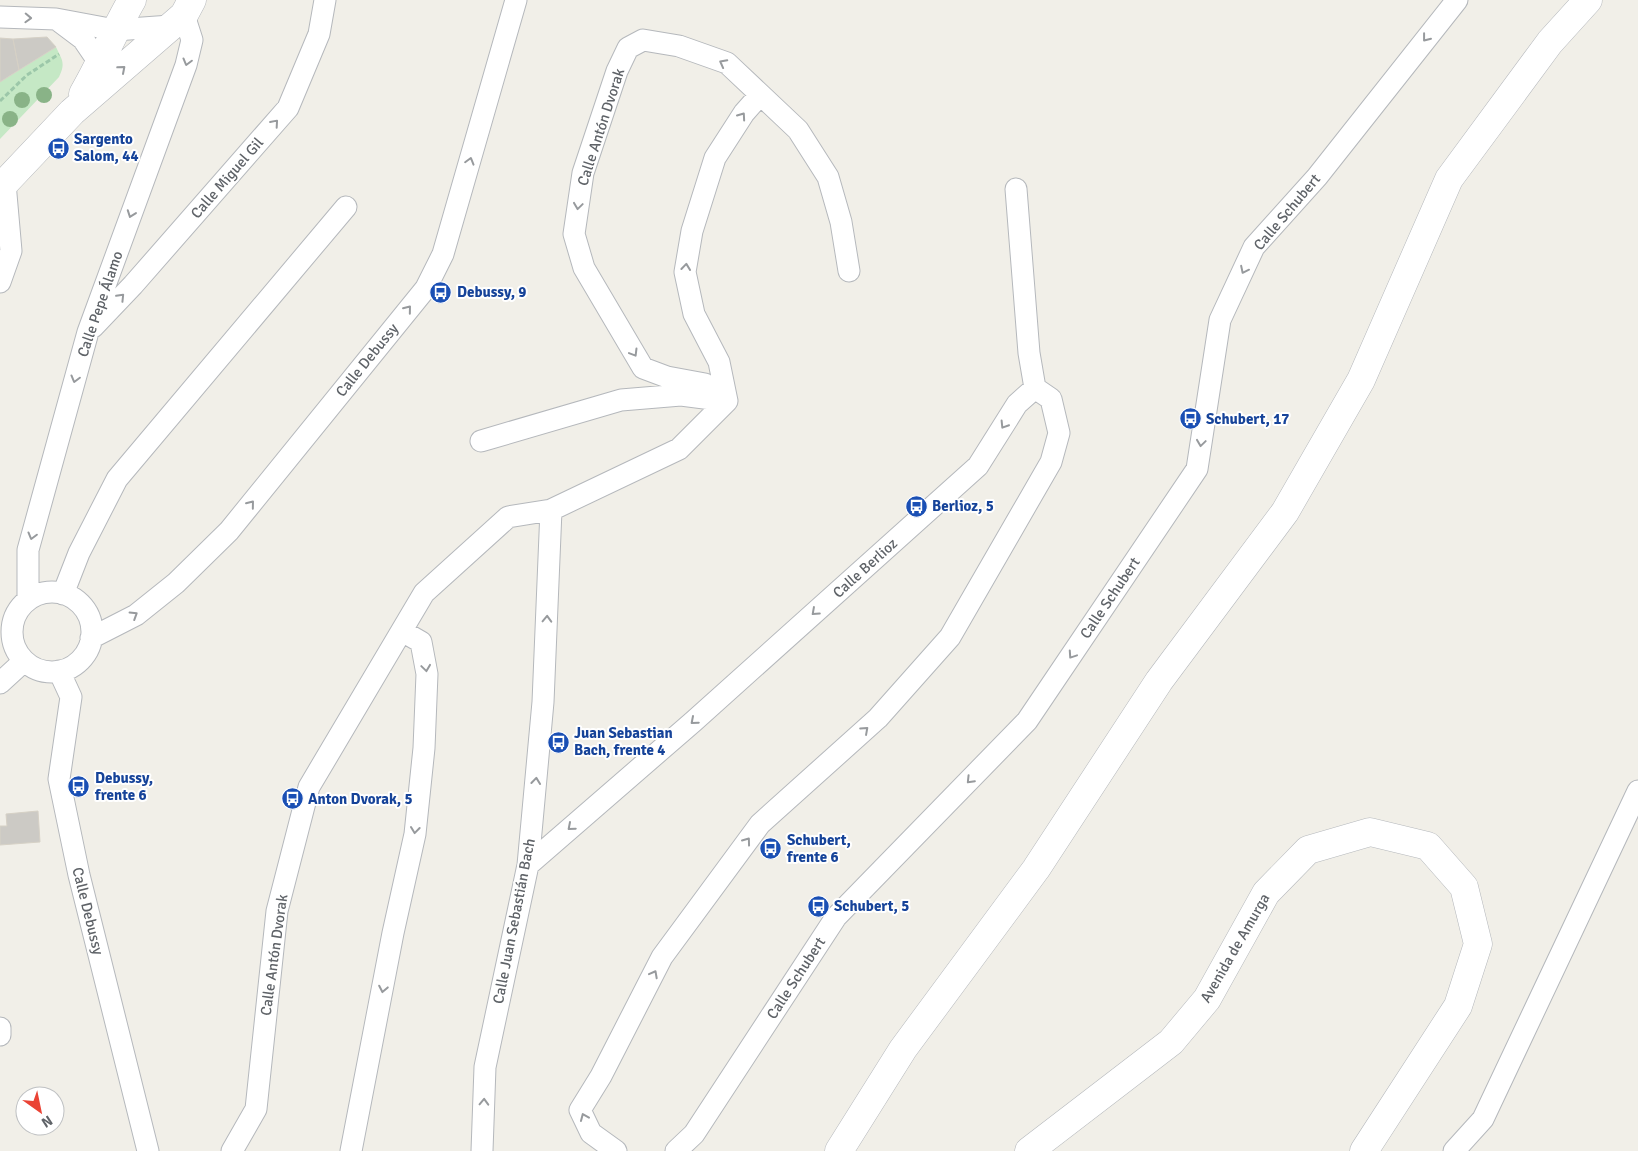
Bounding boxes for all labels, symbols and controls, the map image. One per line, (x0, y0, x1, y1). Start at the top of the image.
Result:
one-way arrow (24, 13, 32, 23)
one-way arrow (1424, 32, 1432, 41)
one-way arrow (182, 57, 192, 65)
one-way arrow (720, 59, 729, 69)
one-way arrow (116, 66, 125, 75)
street label: Calle Antón Dvorak (574, 66, 629, 188)
one-way arrow (736, 112, 745, 122)
one-way arrow (269, 119, 278, 128)
place label: Sargento Salom, 44 (74, 130, 138, 165)
street label: Calle Miguel Gil (187, 134, 267, 222)
bus stop icon: Sargento Salom, 44 (46, 136, 70, 160)
one-way arrow (464, 157, 474, 165)
street label: Calle Schubert (1250, 170, 1324, 254)
one-way arrow (573, 202, 584, 210)
one-way arrow (127, 210, 137, 218)
street label: Calle Pepe Álamo (72, 248, 127, 359)
one-way arrow (680, 262, 691, 270)
one-way arrow (1239, 265, 1250, 274)
bus stop icon: Debussy, 9 (429, 280, 453, 304)
place label: Debussy, 9 (457, 283, 526, 301)
one-way arrow (115, 294, 124, 303)
one-way arrow (403, 306, 411, 315)
street label: Calle Debussy (332, 320, 402, 400)
one-way arrow (628, 347, 638, 356)
one-way arrow (70, 375, 80, 383)
bus stop icon: Schubert, 17 (1178, 407, 1202, 431)
place label: Schubert, 17 (1206, 410, 1289, 428)
one-way arrow (1000, 419, 1010, 428)
one-way arrow (1196, 439, 1207, 447)
bus stop icon: Berlioz, 5 (904, 494, 928, 518)
place label: Berlioz, 5 (932, 497, 994, 515)
one-way arrow (246, 500, 255, 509)
one-way arrow (27, 532, 37, 540)
street label: Calle Berlioz (829, 534, 901, 602)
street label: Calle Schubert (1076, 554, 1144, 642)
one-way arrow (812, 607, 821, 616)
one-way arrow (129, 612, 138, 622)
one-way arrow (541, 615, 552, 623)
one-way arrow (1069, 649, 1078, 658)
one-way arrow (420, 664, 431, 672)
one-way arrow (691, 715, 700, 724)
place label: Juan Sebastian Bach, frente 4 (574, 724, 673, 759)
one-way arrow (860, 726, 869, 735)
bus stop icon: Juan Sebastian Bach, frente 4 (546, 730, 570, 754)
place label: Debussy, frente 6 (94, 769, 153, 804)
one-way arrow (967, 774, 976, 783)
bus stop icon: Debussy, frente 6 (67, 775, 91, 799)
one-way arrow (530, 777, 541, 785)
bus stop icon: Anton Dvorak, 5 (280, 787, 304, 811)
place label: Anton Dvorak, 5 (308, 790, 413, 808)
one-way arrow (568, 821, 577, 830)
one-way arrow (410, 826, 421, 834)
place label: Schubert, frente 6 (786, 831, 851, 866)
street label: Calle Juan Sebastián Bach (489, 837, 539, 1005)
bus stop icon: Schubert, frente 6 (759, 837, 783, 861)
one-way arrow (742, 838, 750, 847)
street label: Calle Debussy (68, 865, 108, 957)
street label: Avenida de Amurga (1196, 890, 1274, 1006)
street label: Calle Antón Dvorak (257, 893, 291, 1017)
bus stop icon: Schubert, 5 (806, 894, 830, 918)
place label: Schubert, 5 (834, 897, 909, 915)
street label: Calle Schubert (763, 934, 829, 1022)
one-way arrow (648, 970, 658, 979)
one-way arrow (378, 985, 388, 993)
north arrow (15, 1086, 65, 1136)
one-way arrow (478, 1098, 489, 1106)
text: N (38, 1112, 56, 1131)
one-way arrow (580, 1113, 591, 1122)

